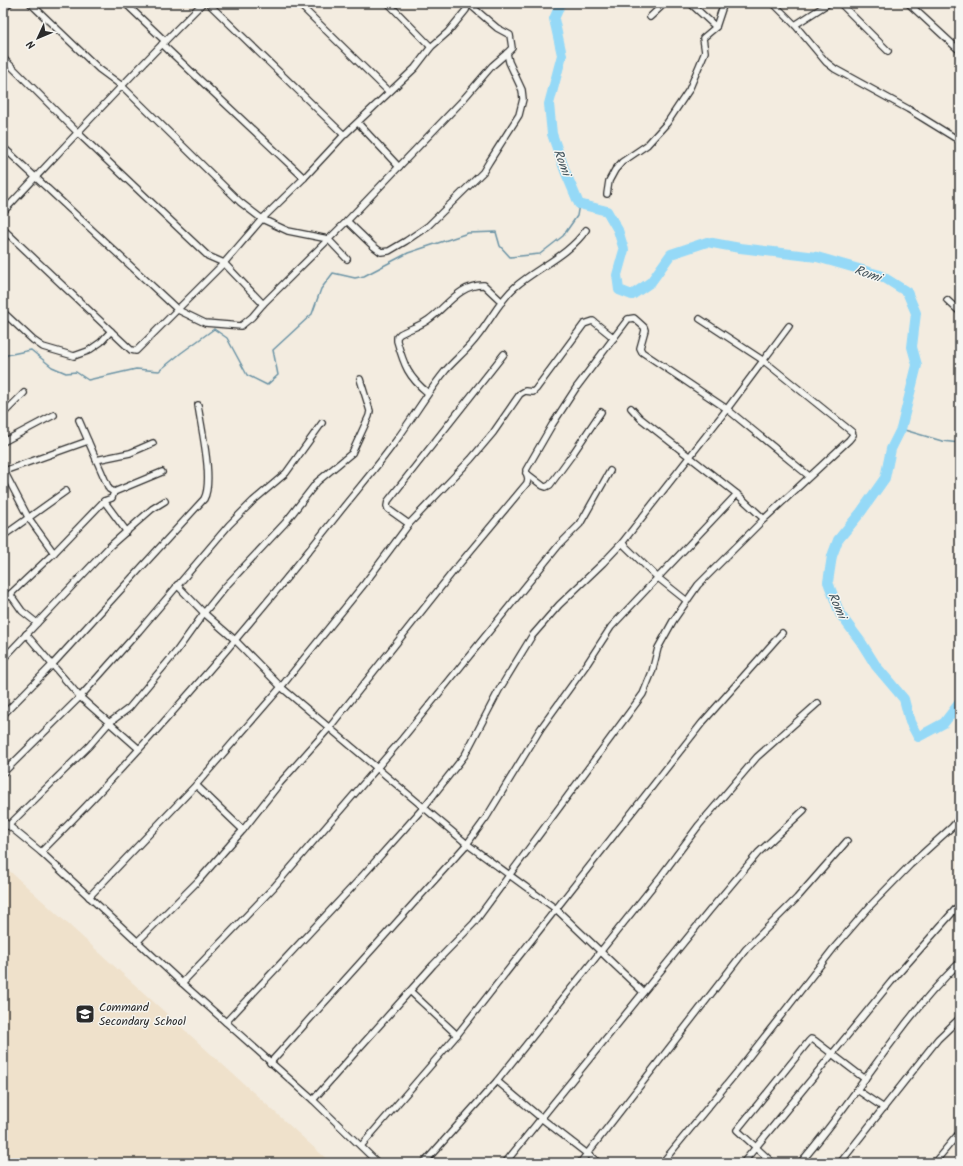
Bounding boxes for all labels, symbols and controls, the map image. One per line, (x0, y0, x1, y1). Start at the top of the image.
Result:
north arrow (18, 18, 58, 58)
text: N (23, 35, 40, 53)
water label: Romi (547, 146, 577, 182)
water label: Romi (851, 260, 886, 290)
water label: Romi (822, 589, 853, 625)
place label: Command Secondary School (99, 998, 186, 1031)
school or university icon: Command Secondary School (74, 1003, 96, 1025)

